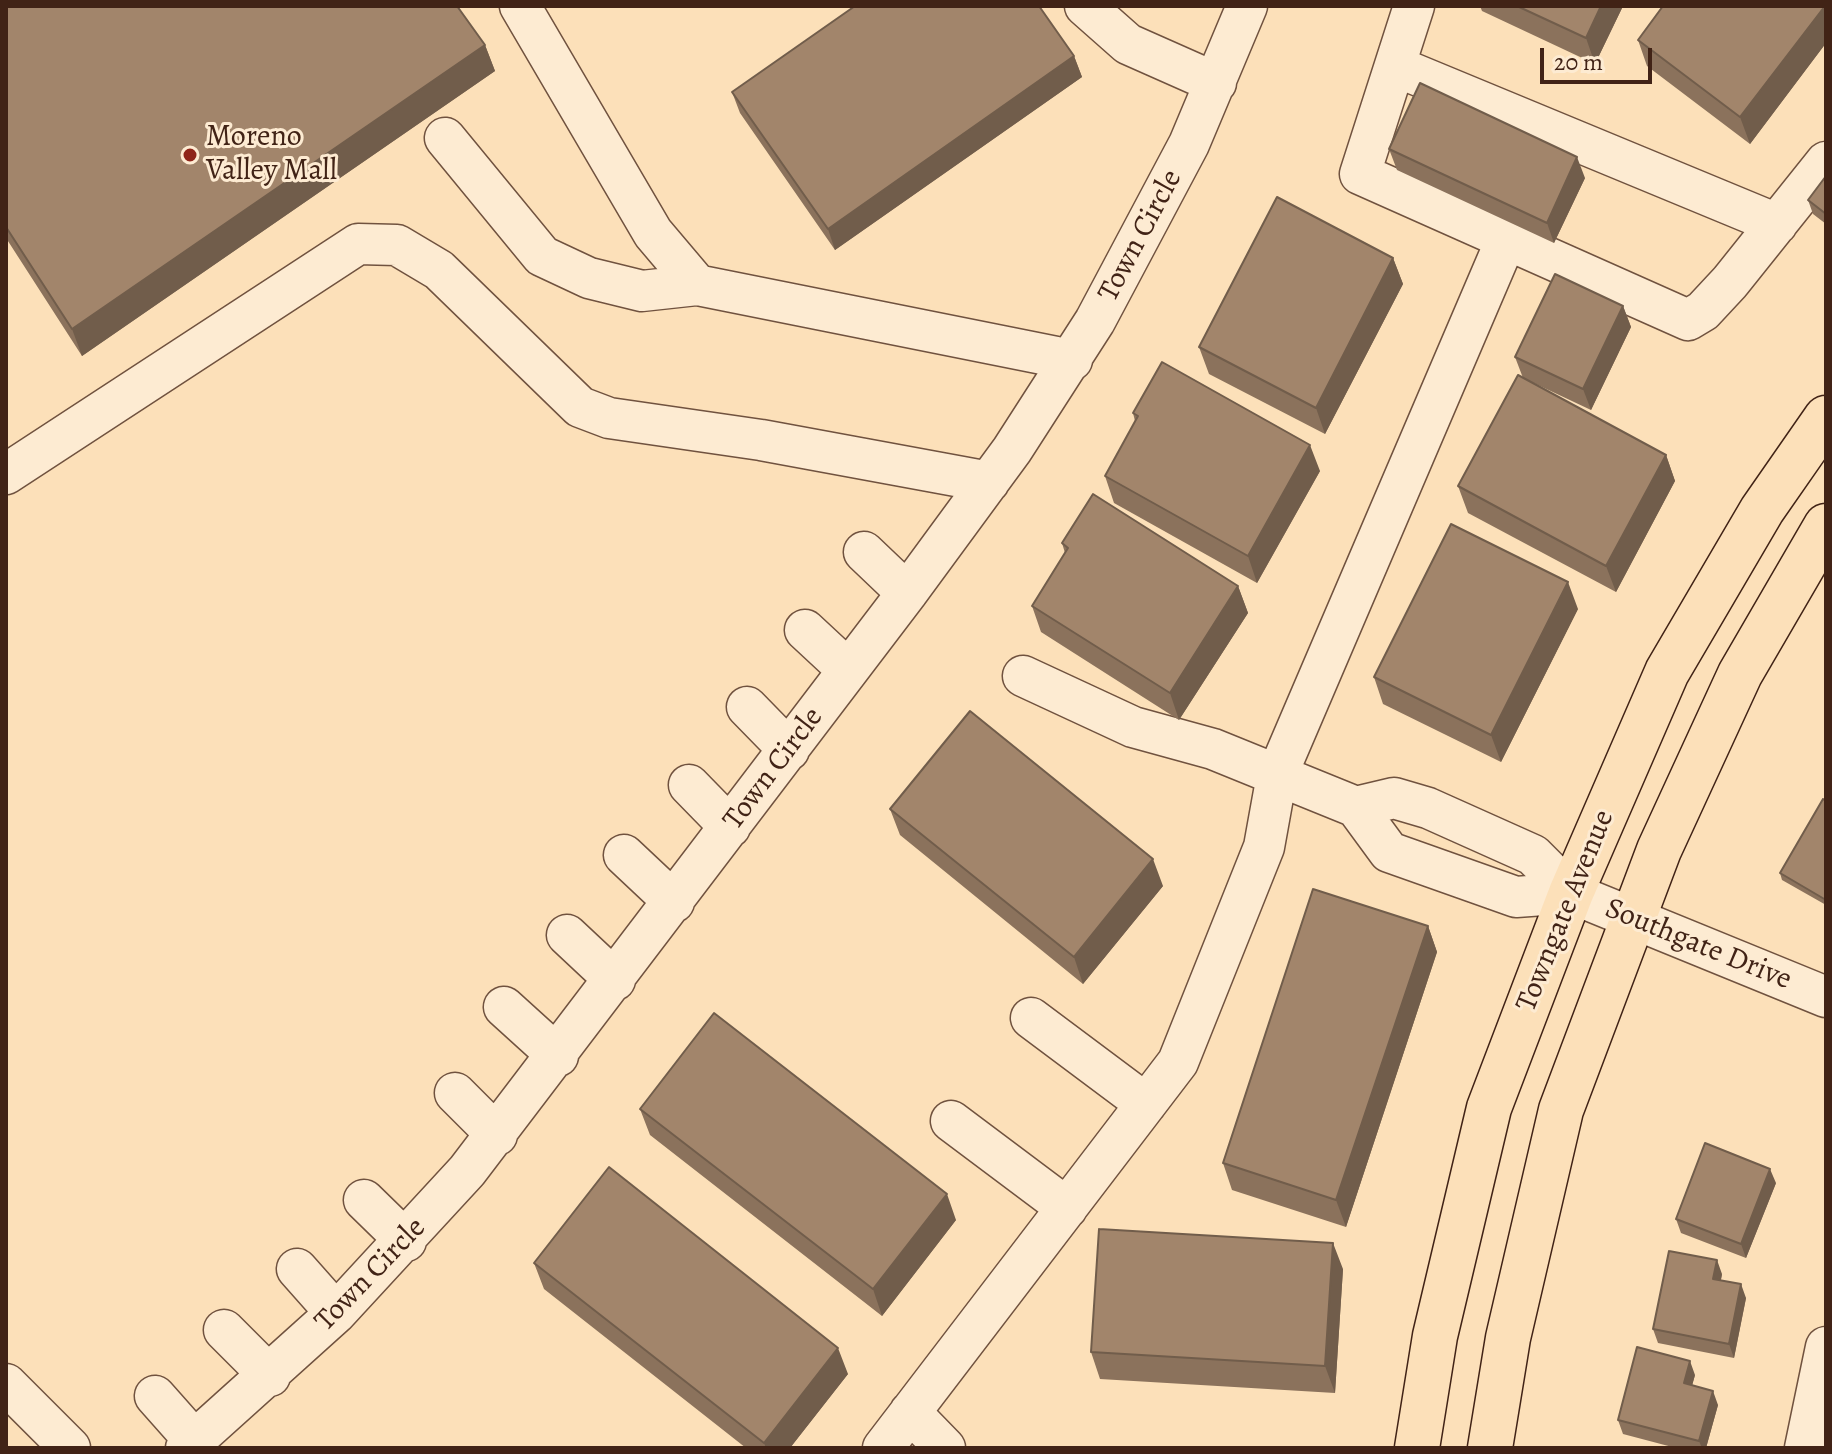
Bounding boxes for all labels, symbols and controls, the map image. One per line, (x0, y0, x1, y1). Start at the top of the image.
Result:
scale bar (1544, 32, 1656, 82)
text: 20 m (1554, 46, 1603, 78)
place label: Moreno Valley Mall (206, 120, 337, 190)
marker: Moreno Valley Mall (181, 146, 199, 164)
street label: Town Circle (1091, 164, 1191, 308)
street label: Town Circle (716, 701, 832, 837)
street label: Towngate Avenue (1509, 805, 1623, 1017)
street label: Southgate Drive (1600, 891, 1796, 999)
street label: Town Circle (308, 1211, 434, 1339)

